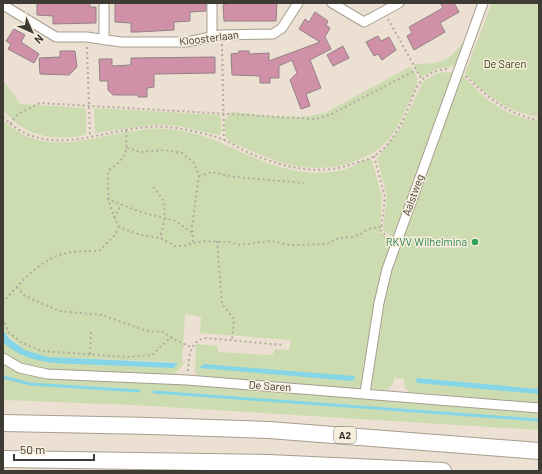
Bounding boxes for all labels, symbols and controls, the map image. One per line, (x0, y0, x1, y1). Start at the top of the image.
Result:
north arrow (12, 12, 52, 52)
street label: Kloosterlaan (178, 27, 240, 48)
text: N (32, 32, 47, 47)
park label: De Saren (484, 57, 526, 70)
street label: Aalstweg (399, 172, 426, 218)
place label: RKVV Wilhelmina (386, 235, 467, 248)
marker: RKVV Wilhelmina (470, 237, 480, 247)
street label: De Saren (248, 378, 292, 393)
road number: A2 (334, 427, 356, 443)
scale bar (14, 436, 94, 462)
text: 50 m (20, 442, 45, 456)

